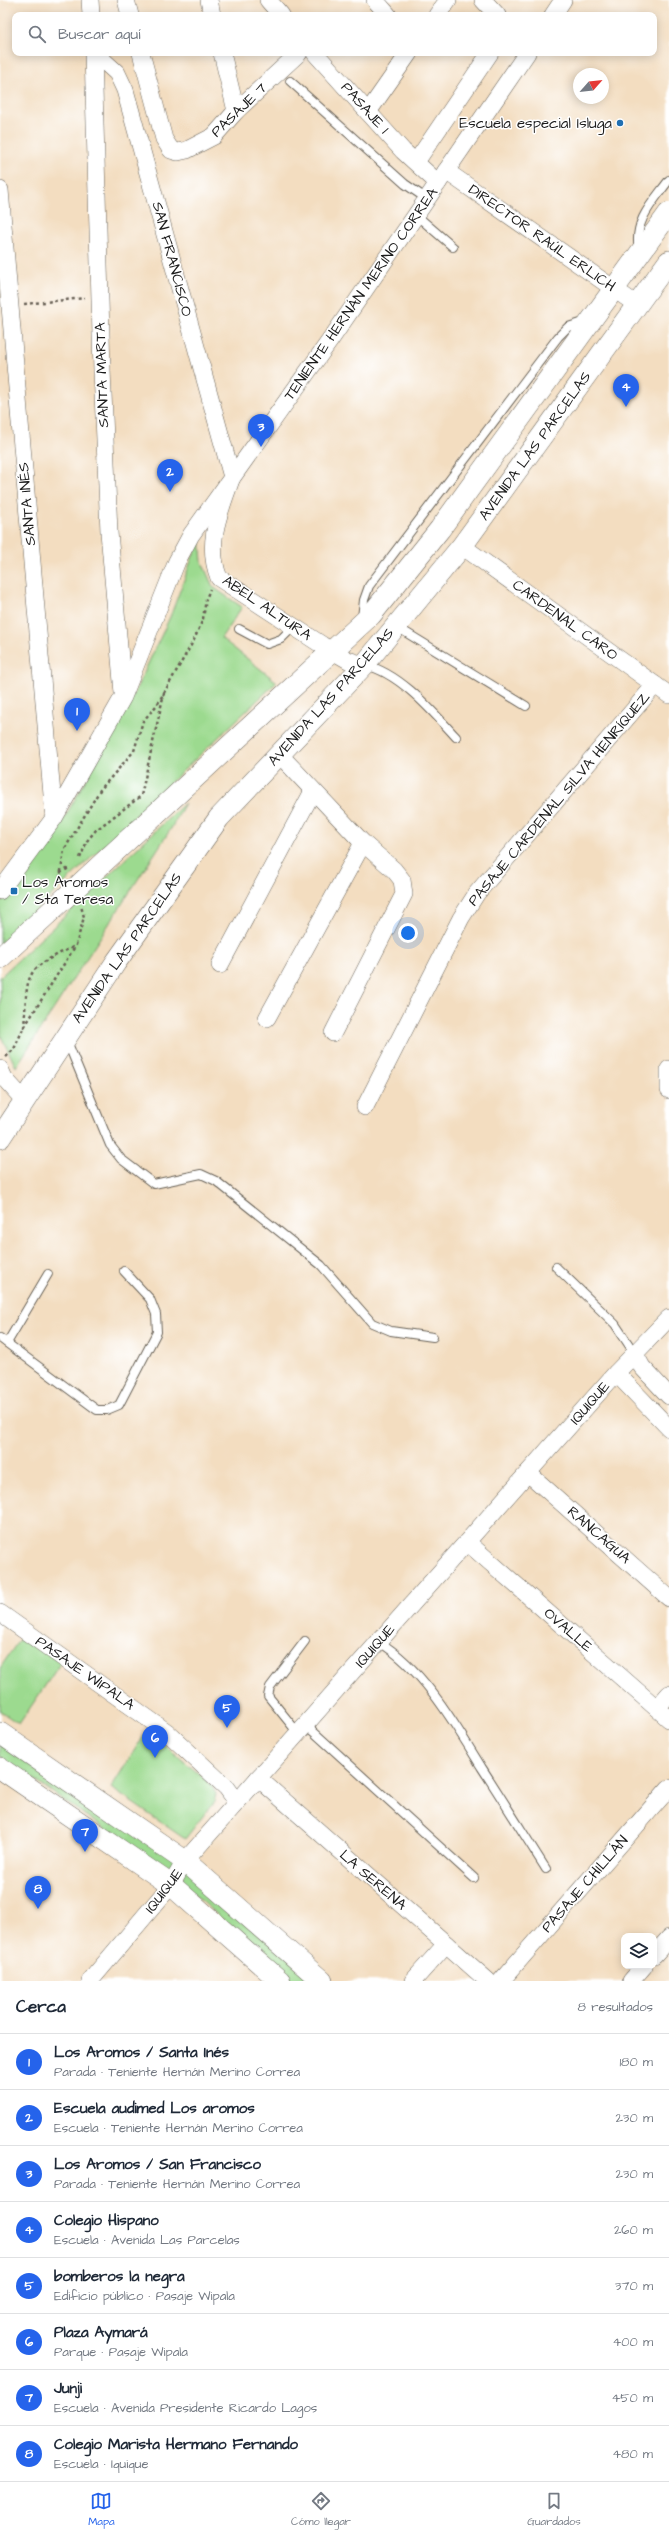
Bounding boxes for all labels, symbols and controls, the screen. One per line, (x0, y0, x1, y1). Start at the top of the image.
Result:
search box (12, 12, 657, 56)
icon: search (26, 23, 48, 45)
text: Buscar aquí (58, 24, 140, 45)
north arrow (573, 68, 609, 104)
street label: PASAJE 7 (206, 78, 272, 142)
street label: PASAJE 1 (336, 78, 394, 139)
place label: Escuela especial Isluga (459, 113, 612, 135)
marker: Escuela especial Isluga (615, 118, 625, 128)
street label: DIRECTOR RAÚL ERLICH (464, 179, 620, 297)
street label: TENIENTE HERNÁN MERINO CORREA (279, 183, 443, 405)
street label: SAN FRANCISCO (147, 199, 197, 319)
street label: SANTA MARTA (90, 322, 114, 428)
street label: AVENIDA LAS PARCELAS (474, 367, 596, 525)
pin: 4 (613, 374, 639, 407)
pin: 3 (248, 414, 274, 447)
pin: 2 (157, 459, 183, 492)
street label: SANTA INÉS (13, 461, 41, 547)
street label: ABEL ALTURA (218, 570, 316, 646)
street label: CARDENAL CARO (508, 575, 622, 665)
street label: AVENIDA LAS PARCELAS (263, 623, 399, 771)
street label: PASAJE CARDENAL SILVA HENRÍQUEZ (463, 687, 655, 911)
pin: 1 (64, 698, 90, 731)
street label: AVENIDA LAS PARCELAS (67, 868, 187, 1028)
place label: Los Aromos / Sta Teresa (22, 872, 114, 910)
marker: Los Aromos / Sta Teresa (9, 886, 19, 896)
your location (398, 923, 418, 943)
street label: IQUIQUE (565, 1377, 615, 1429)
street label: RANCAGUA (563, 1501, 636, 1569)
street label: OVALLE (539, 1603, 597, 1657)
street label: IQUIQUE (350, 1620, 400, 1672)
street label: PASAJE WIPALA (31, 1631, 139, 1715)
pin: 5 (214, 1695, 240, 1728)
pin: 6 (142, 1725, 168, 1758)
pin: 7 (72, 1819, 98, 1852)
street label: PASAJE CHILLÁN (537, 1831, 633, 1937)
street label: LA SERENA (335, 1845, 412, 1915)
street label: IQUIQUE (140, 1864, 188, 1918)
pin: 8 (25, 1876, 51, 1909)
map controls (621, 1933, 657, 1969)
button: layers (621, 1933, 657, 1969)
text: Cerca (16, 1995, 66, 2019)
text: 8 resultados (578, 1998, 653, 2016)
text: Los Aromos / Santa Inés (54, 2042, 229, 2063)
text: 1 (28, 2053, 30, 2071)
text: 180 m (619, 2053, 653, 2071)
text: Parada · Teniente Hernán Merino Correa (54, 2063, 300, 2081)
text: Escuela audimed Los aromos (54, 2098, 255, 2119)
text: 2 (25, 2109, 33, 2127)
text: 230 m (615, 2109, 653, 2127)
text: Escuela · Teniente Hernán Merino Correa (54, 2119, 303, 2137)
text: Los Aromos / San Francisco (54, 2154, 261, 2175)
text: 3 (26, 2165, 32, 2183)
text: 230 m (615, 2165, 653, 2183)
text: Parada · Teniente Hernán Merino Correa (54, 2175, 300, 2193)
text: Colegio Hispano (54, 2210, 159, 2231)
text: 4 (25, 2221, 33, 2239)
text: 260 m (614, 2221, 653, 2239)
text: Escuela · Avenida Las Parcelas (54, 2231, 240, 2249)
text: bomberos la negra (54, 2266, 185, 2287)
text: 5 (24, 2277, 34, 2295)
text: 370 m (615, 2277, 653, 2295)
text: Edificio público · Pasaje Wipala (54, 2287, 235, 2305)
text: Plaza Aymará (54, 2322, 148, 2343)
text: 6 (25, 2333, 33, 2351)
text: 400 m (612, 2333, 653, 2351)
text: Parque · Pasaje Wipala (54, 2343, 188, 2361)
text: Junji (54, 2378, 82, 2399)
text: 7 (25, 2389, 33, 2407)
text: 450 m (611, 2389, 653, 2407)
text: Escuela · Avenida Presidente Ricardo Lagos (54, 2399, 317, 2417)
text: Colegio Marista Hermano Fernando (54, 2434, 298, 2455)
text: 8 (25, 2445, 33, 2463)
text: 480 m (612, 2445, 653, 2463)
text: Escuela · Iquique (54, 2455, 149, 2473)
tab: Mapa (88, 2490, 115, 2529)
tab: Cómo llegar (291, 2490, 351, 2529)
tab: Guardados (527, 2490, 581, 2529)

